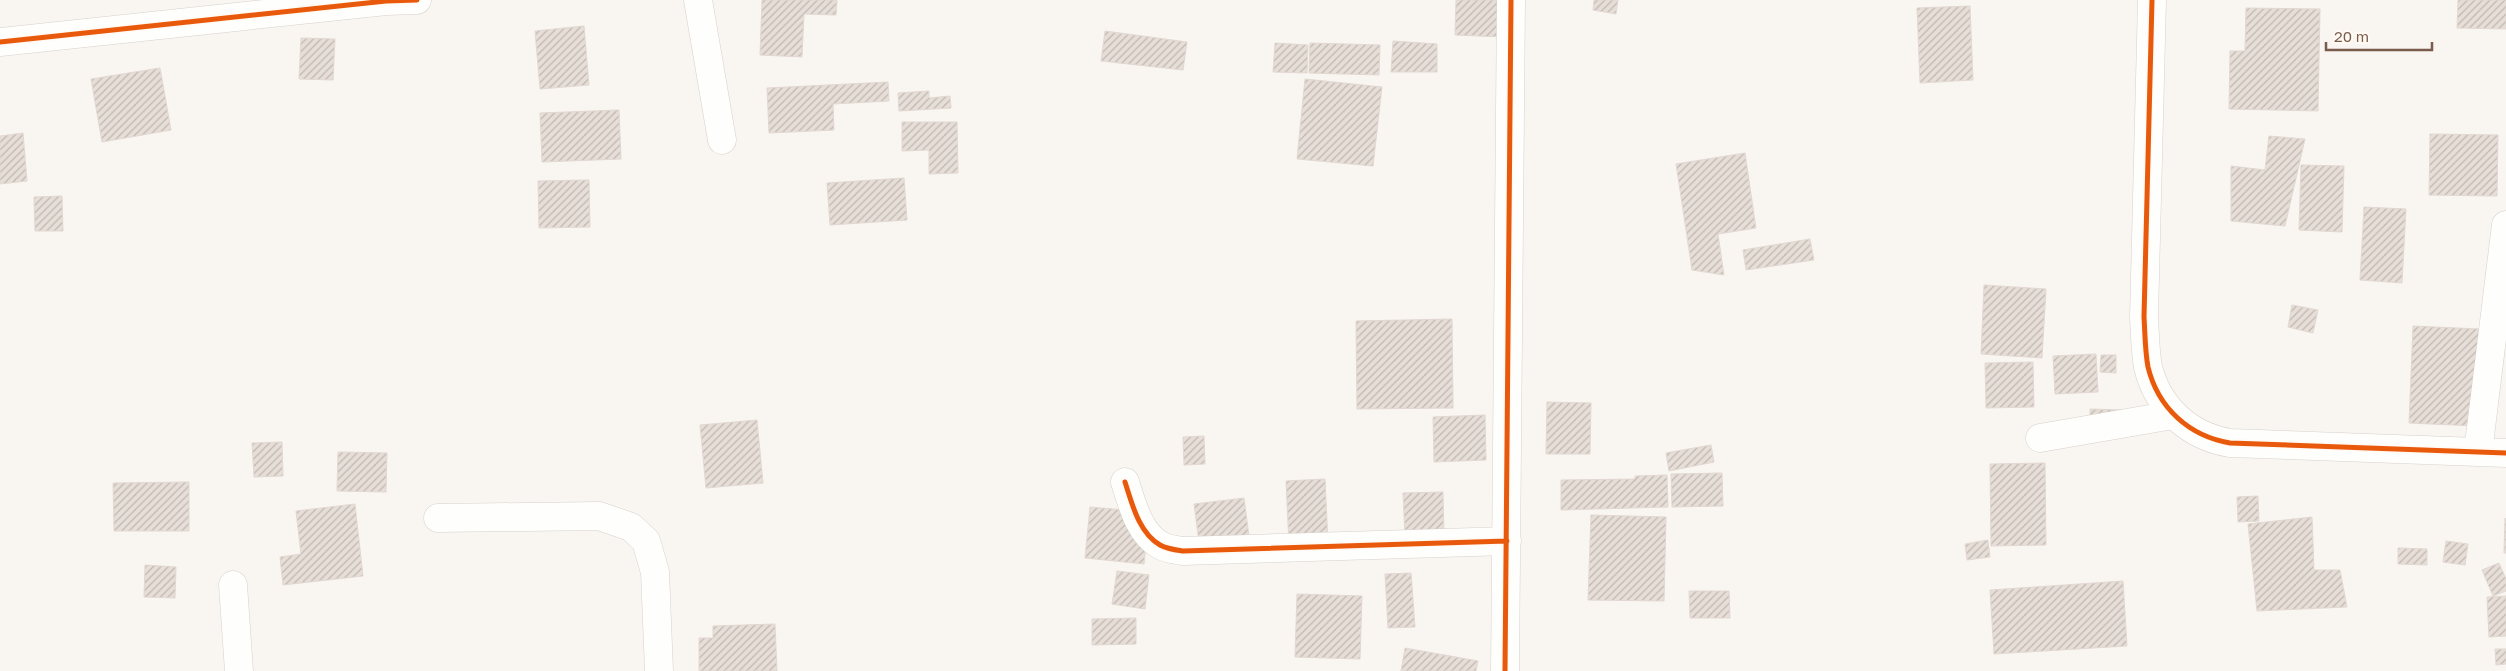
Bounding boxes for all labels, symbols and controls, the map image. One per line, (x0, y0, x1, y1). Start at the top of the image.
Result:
scale bar (2326, 20, 2432, 52)
text: 20 m (2334, 27, 2369, 45)

